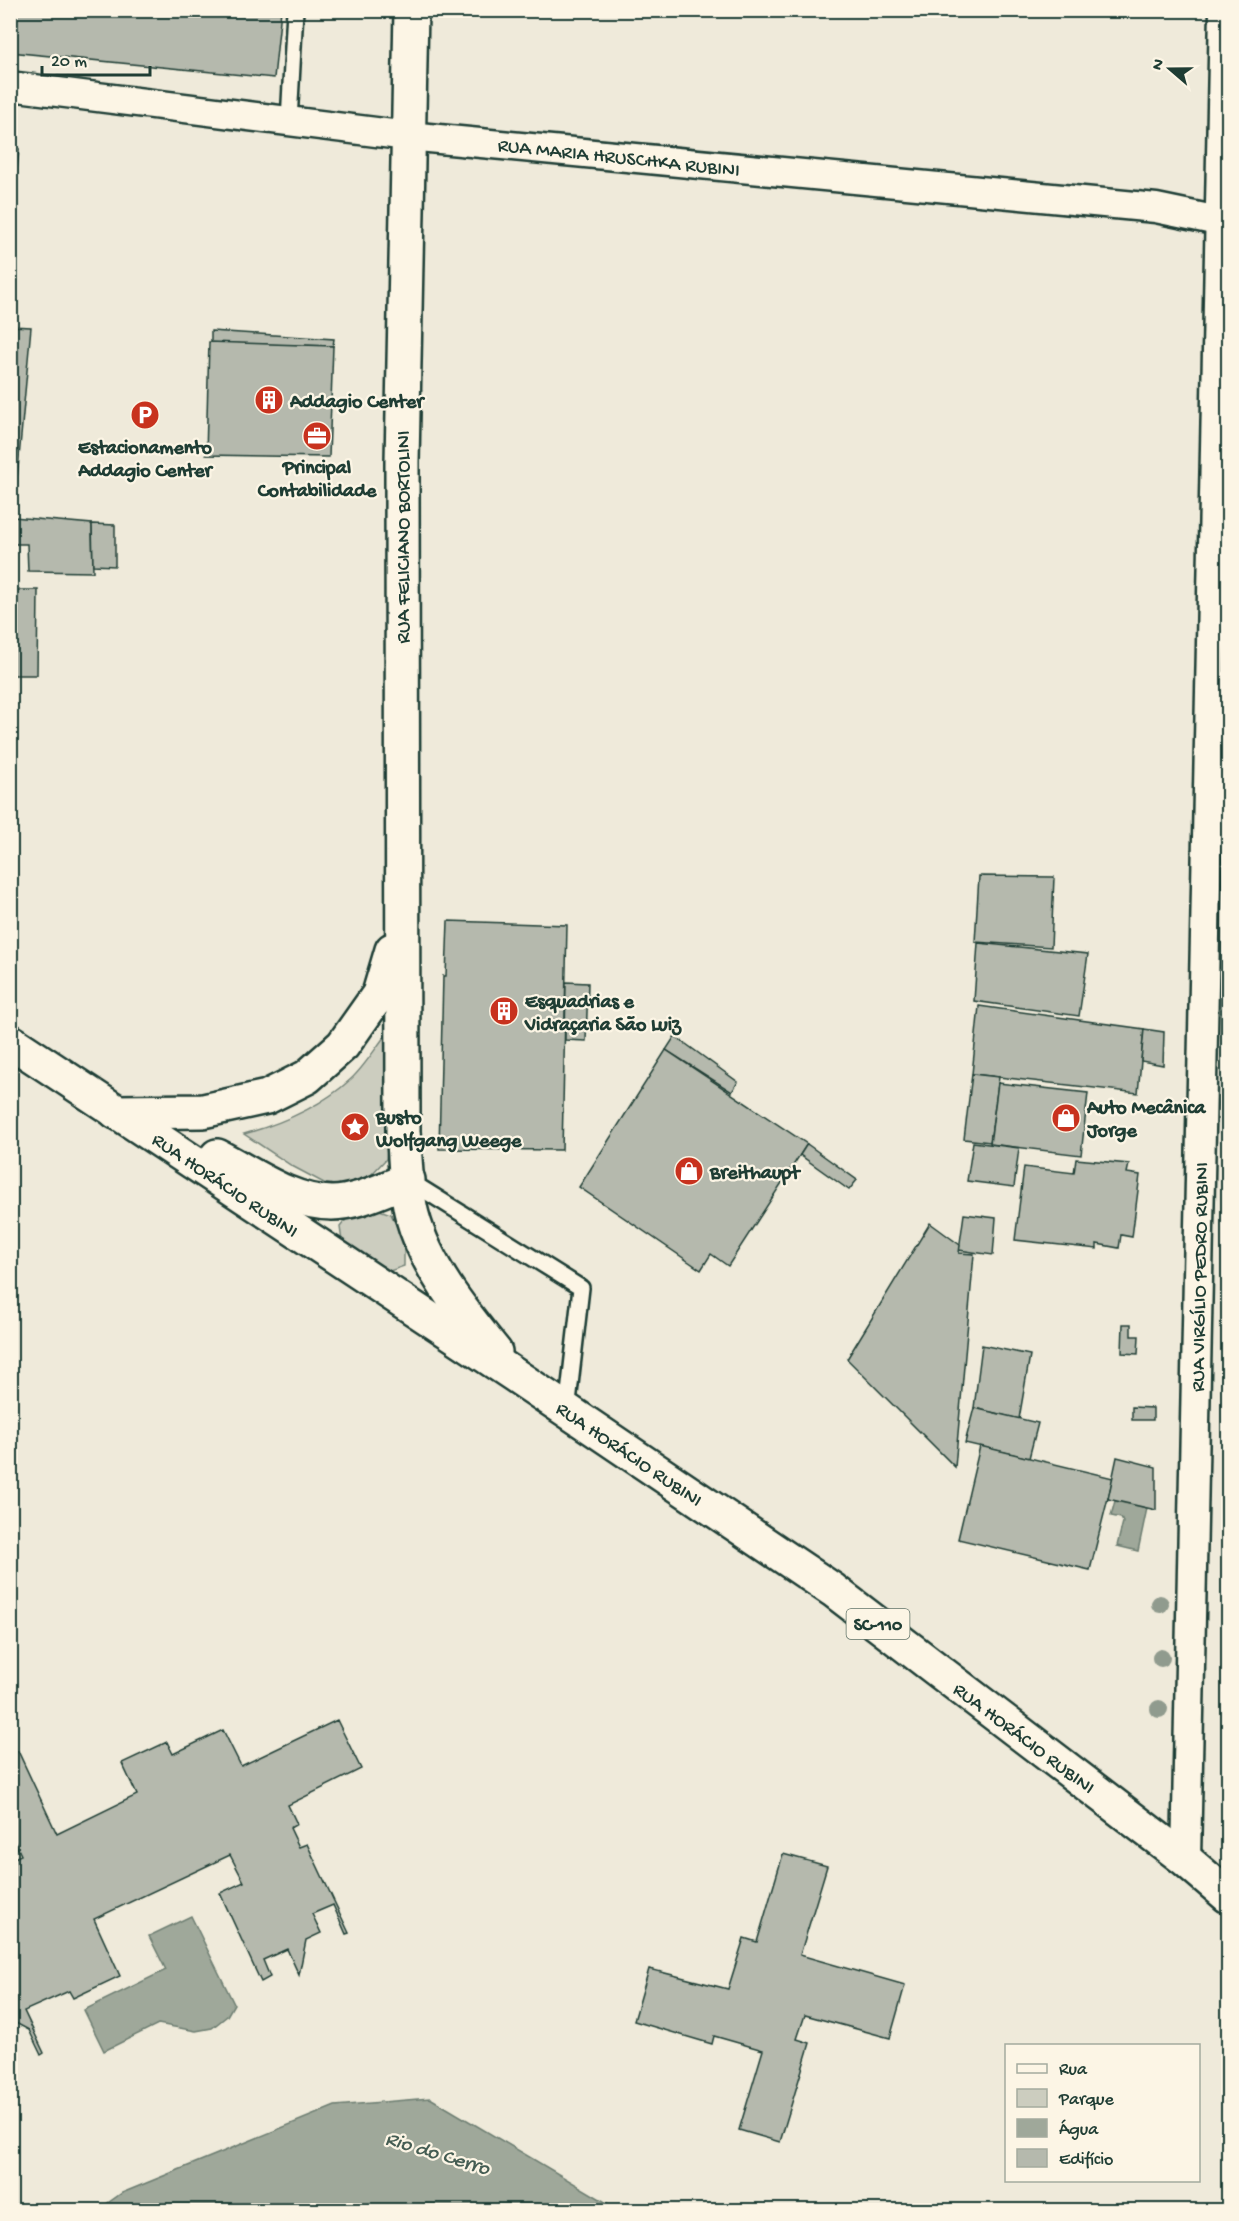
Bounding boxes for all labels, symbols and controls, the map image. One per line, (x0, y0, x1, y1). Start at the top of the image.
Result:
scale bar (42, 39, 150, 77)
north arrow (1140, 39, 1200, 99)
text: 20 m (51, 52, 87, 73)
text: N (1148, 56, 1170, 73)
street label: RUA MARIA HRUSCHKA RUBINI (496, 135, 741, 184)
building icon: Addagio Center (253, 384, 285, 416)
place label: Addagio Center (289, 392, 425, 415)
parking icon: Estacionamento Addagio Center (129, 399, 161, 431)
office icon: Principal Contabilidade (301, 420, 333, 452)
street label: RUA FELICIANO BORTOLINI (394, 430, 417, 644)
place label: Estacionamento Addagio Center (77, 438, 214, 484)
place label: Principal Contabilidade (257, 458, 377, 504)
place label: Esquadrias e Vidraçaria São Luiz (524, 992, 682, 1038)
building icon: Esquadrias e Vidraçaria São Luiz (488, 995, 520, 1027)
place label: Auto Mecânica Jorge (1086, 1098, 1206, 1144)
shop icon: Auto Mecânica Jorge (1050, 1102, 1082, 1134)
place label: Busto Wolfgang Weege (375, 1108, 522, 1154)
place icon: Busto Wolfgang Weege (339, 1111, 371, 1143)
street label: RUA HORÁCIO RUBINI (146, 1128, 303, 1244)
shop icon: Breithaupt (673, 1155, 705, 1187)
street label: RUA VIRGÍLIO PEDRO RUBINI (1187, 1162, 1215, 1392)
place label: Breithaupt (709, 1163, 801, 1186)
street label: RUA HORÁCIO RUBINI (550, 1397, 707, 1513)
road number: SC-110 (846, 1609, 910, 1639)
street label: RUA HORÁCIO RUBINI (947, 1677, 1100, 1801)
legend (1005, 2044, 1200, 2182)
text: Rua (1059, 2060, 1088, 2081)
text: Parque (1058, 2090, 1115, 2111)
text: Água (1059, 2119, 1099, 2141)
water label: Rio do Cerro (382, 2128, 493, 2183)
text: Edifício (1059, 2150, 1113, 2171)

